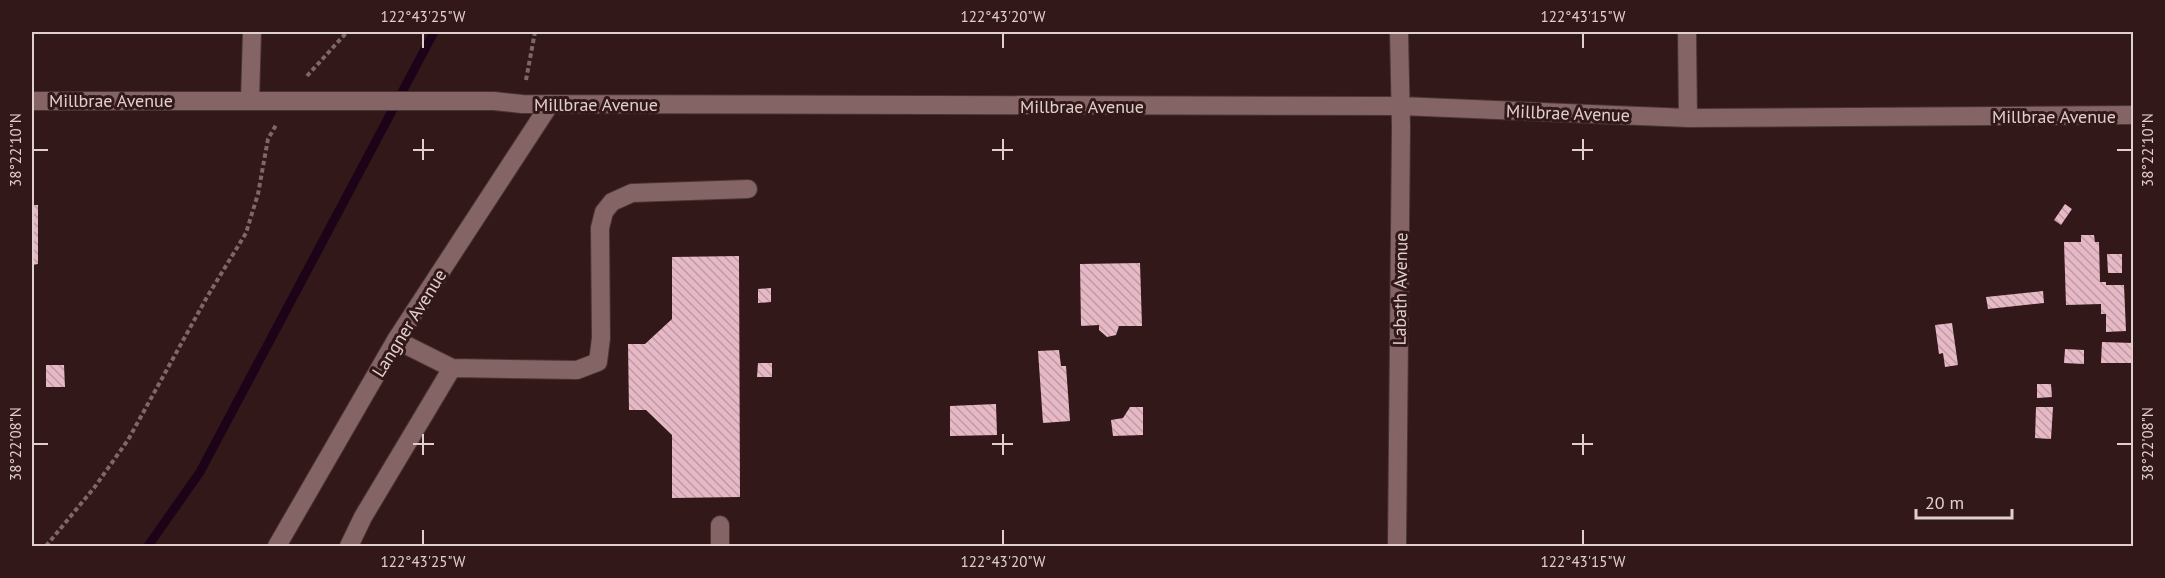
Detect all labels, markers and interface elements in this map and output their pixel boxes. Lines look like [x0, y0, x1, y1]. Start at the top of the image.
text: 122°43'25"W [381, 7, 466, 26]
text: 122°43'20"W [961, 7, 1046, 26]
text: 122°43'15"W [1541, 7, 1626, 26]
street label: Millbrae Avenue [49, 89, 173, 112]
street label: Millbrae Avenue [534, 93, 658, 116]
street label: Millbrae Avenue [1020, 95, 1144, 118]
street label: Millbrae Avenue [1506, 99, 1630, 127]
street label: Millbrae Avenue [1992, 105, 2116, 128]
text: 38°22'10"N [6, 113, 25, 187]
text: 38°22'10"N [2138, 113, 2157, 187]
street label: Labath Avenue [1388, 232, 1412, 346]
street label: Langner Avenue [367, 265, 451, 381]
text: 38°22'08"N [6, 407, 25, 481]
text: 38°22'08"N [2138, 407, 2157, 481]
scale bar [1916, 482, 2012, 520]
text: 20 m [1925, 491, 1964, 514]
text: 122°43'25"W [381, 552, 466, 571]
text: 122°43'20"W [961, 552, 1046, 571]
text: 122°43'15"W [1541, 552, 1626, 571]

